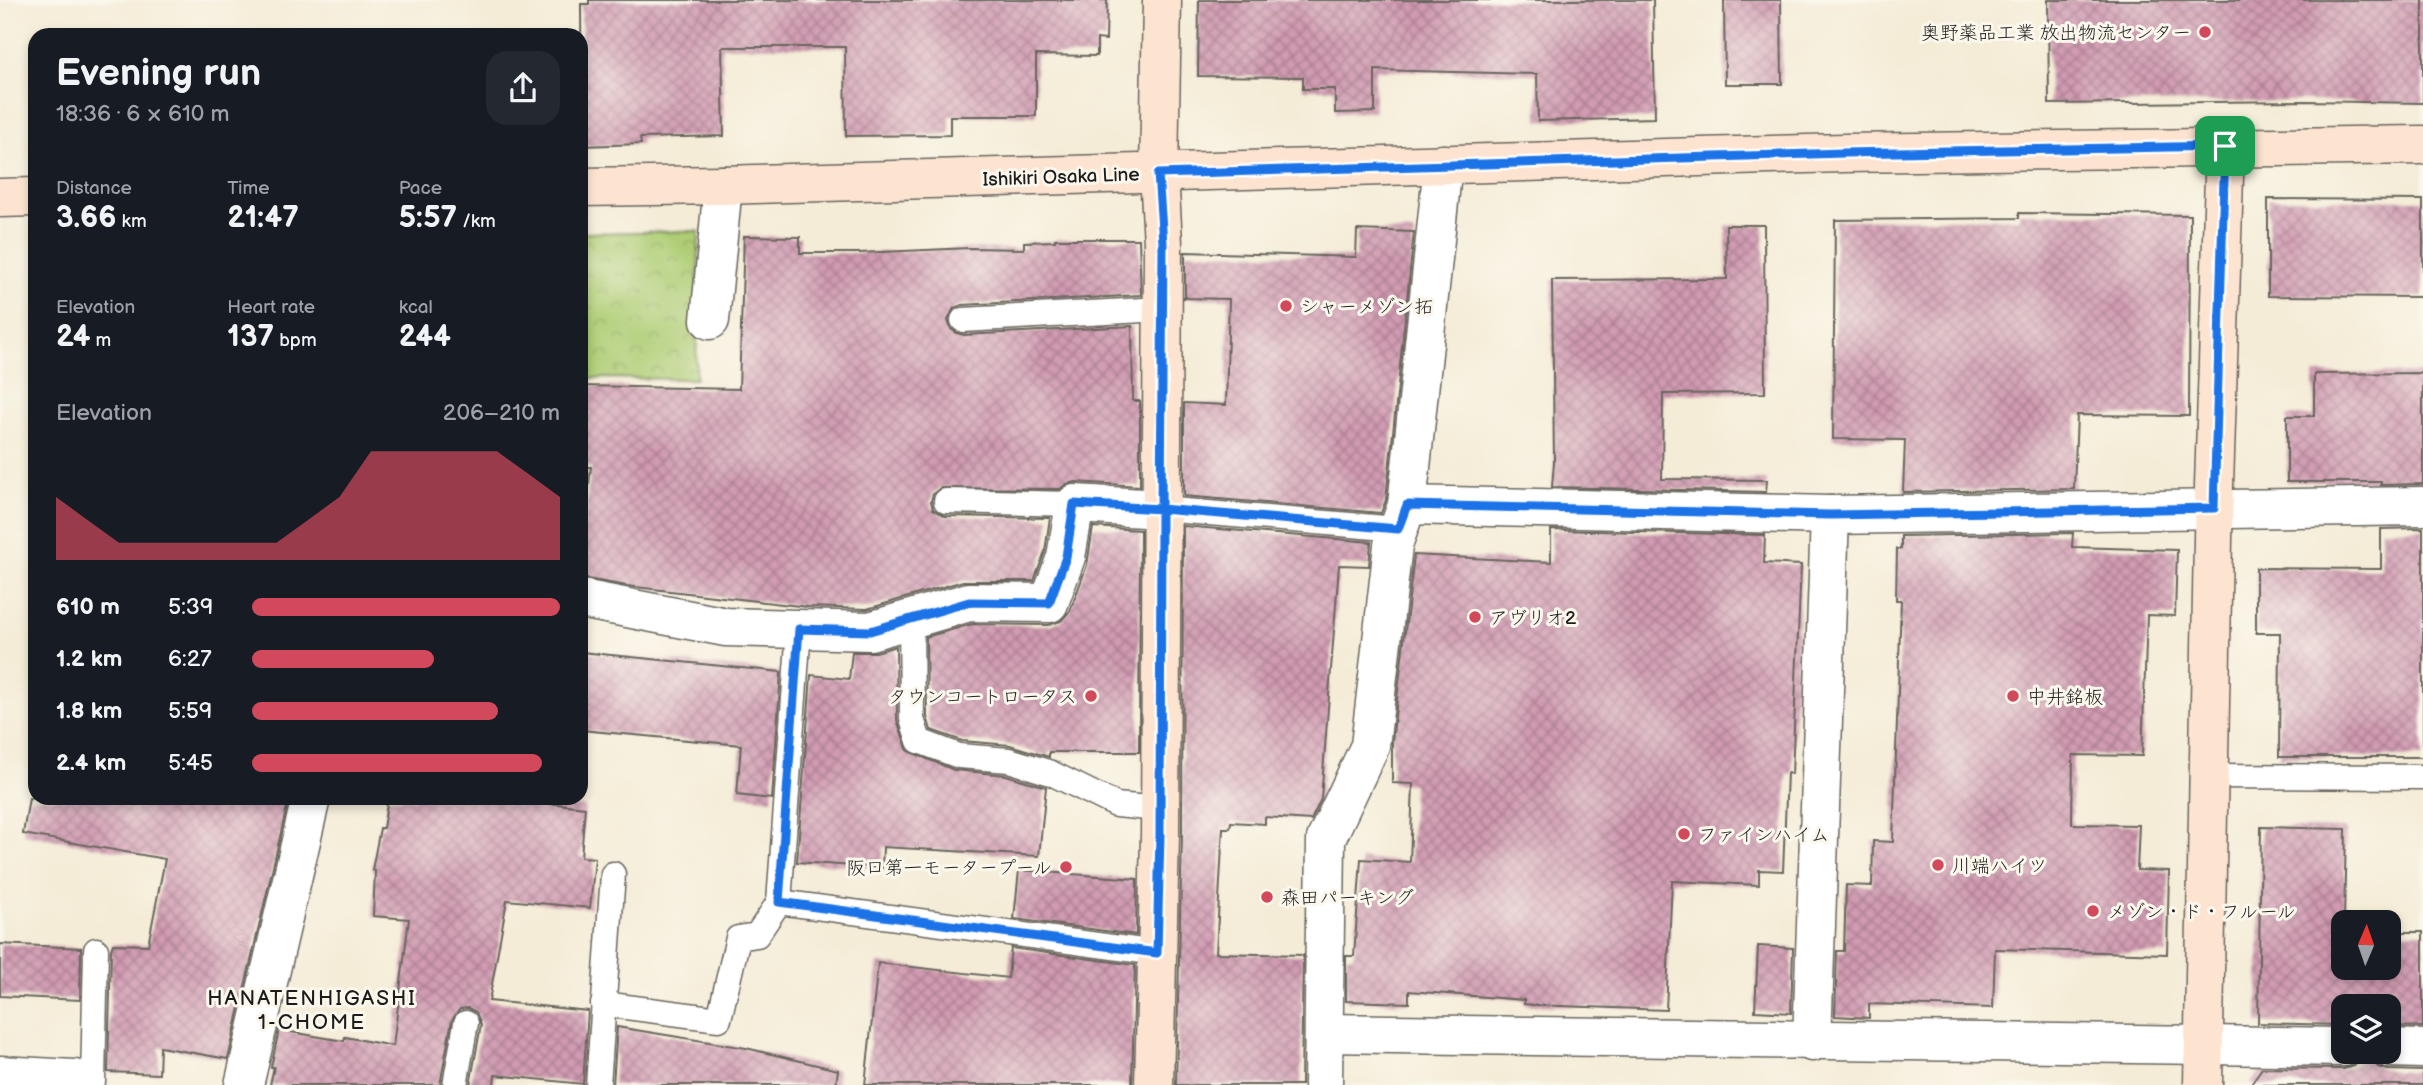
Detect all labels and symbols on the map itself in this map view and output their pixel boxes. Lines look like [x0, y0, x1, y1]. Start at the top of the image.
place label: 奥野薬品工業 放出物流センター [1921, 22, 2191, 45]
marker: 奥野薬品工業 放出物流センター [2197, 24, 2213, 40]
pin [2195, 116, 2255, 176]
street label: Ishikiri Osaka Line [982, 163, 1140, 192]
place label: シャーメゾン拓 [1300, 296, 1433, 319]
marker: シャーメゾン拓 [1278, 298, 1294, 314]
place label: アヴリオ2 [1489, 607, 1577, 630]
marker: アヴリオ2 [1467, 609, 1483, 625]
place label: タウンコートロータス [888, 686, 1077, 709]
place label: 中井銘板 [2027, 686, 2103, 709]
marker: タウンコートロータス [1083, 688, 1099, 704]
marker: 中井銘板 [2005, 688, 2021, 704]
place label: ファインハイム [1698, 824, 1829, 847]
marker: ファインハイム [1676, 826, 1692, 842]
place label: 川端ハイツ [1952, 855, 2047, 878]
place label: 阪口第一モータープール [846, 857, 1052, 880]
marker: 川端ハイツ [1930, 857, 1946, 873]
marker: 阪口第一モータープール [1058, 859, 1074, 875]
place label: 森田パーキング [1281, 887, 1414, 910]
marker: 森田パーキング [1259, 889, 1275, 905]
place label: メゾン・ド・フルール [2107, 901, 2296, 924]
marker: メゾン・ド・フルール [2085, 903, 2101, 919]
north arrow [2331, 910, 2401, 980]
district label: HANATENHIGASHI 1-CHOME [207, 986, 417, 1035]

